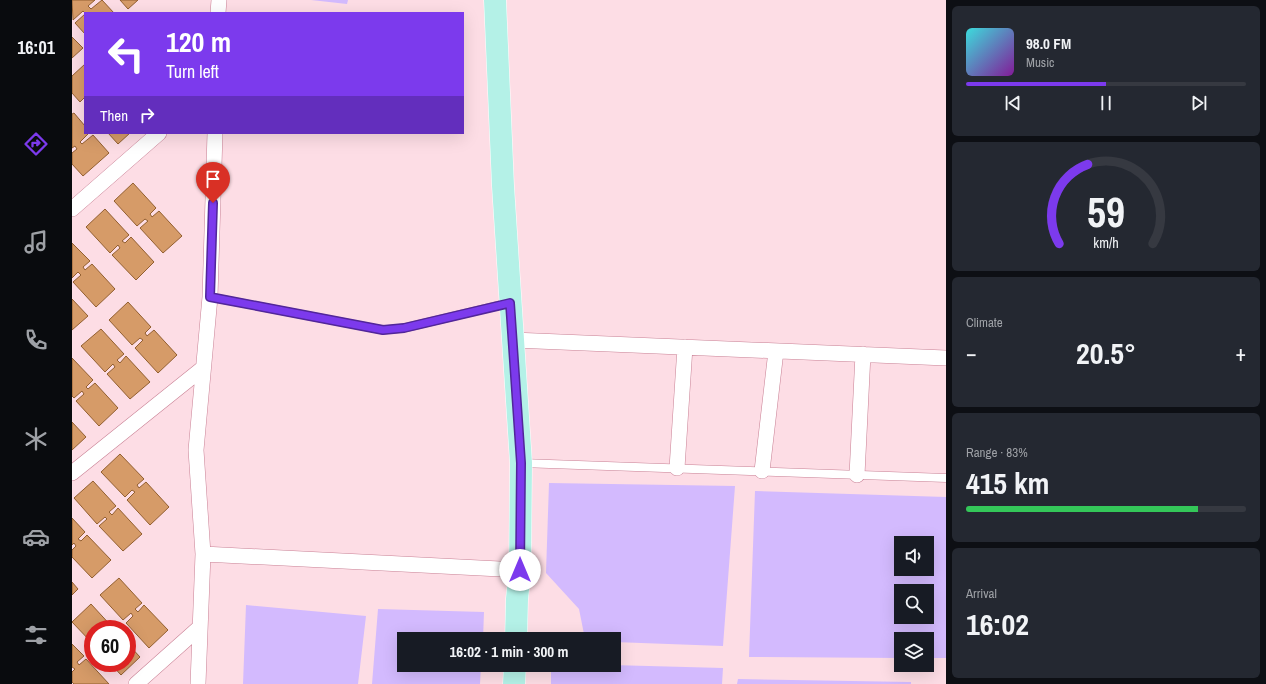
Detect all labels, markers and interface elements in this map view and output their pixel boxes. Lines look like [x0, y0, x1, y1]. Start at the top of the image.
text: 120 m [166, 23, 231, 61]
icon: left [100, 28, 152, 80]
text: 98.0 FM [1026, 33, 1071, 54]
text: 16:01 [17, 35, 55, 60]
text: Music [1026, 54, 1054, 71]
text: Turn left [166, 59, 219, 84]
icon: previous [1002, 92, 1024, 114]
icon: pause [1095, 92, 1117, 114]
icon: next [1188, 92, 1210, 114]
icon: right [136, 104, 158, 126]
text: Then [100, 105, 128, 126]
icon: directions [22, 130, 50, 158]
pin [196, 162, 230, 203]
icon: arrive [202, 168, 224, 190]
text: 59 [1087, 184, 1125, 240]
icon: music [22, 228, 50, 256]
text: km/h [1093, 233, 1119, 252]
text: Climate [966, 314, 1003, 331]
icon: phone [22, 326, 50, 354]
text: 20.5° [1076, 333, 1136, 373]
text: − [966, 338, 977, 368]
text: + [1235, 338, 1246, 368]
icon: climate [22, 425, 50, 453]
text: Range · 83% [966, 444, 1028, 461]
text: 415 km [966, 463, 1049, 503]
icon: car [22, 523, 50, 551]
map controls [894, 536, 934, 672]
button: sound [894, 536, 934, 576]
position arrow [499, 549, 541, 591]
button: search [894, 584, 934, 624]
text: Arrival [966, 585, 997, 602]
text: 16:02 [966, 604, 1029, 644]
speed limit sign: 60 [84, 620, 136, 672]
icon: filters [22, 621, 50, 649]
button: layers [894, 632, 934, 672]
text: 16:02 · 1 min · 300 m [450, 641, 568, 662]

